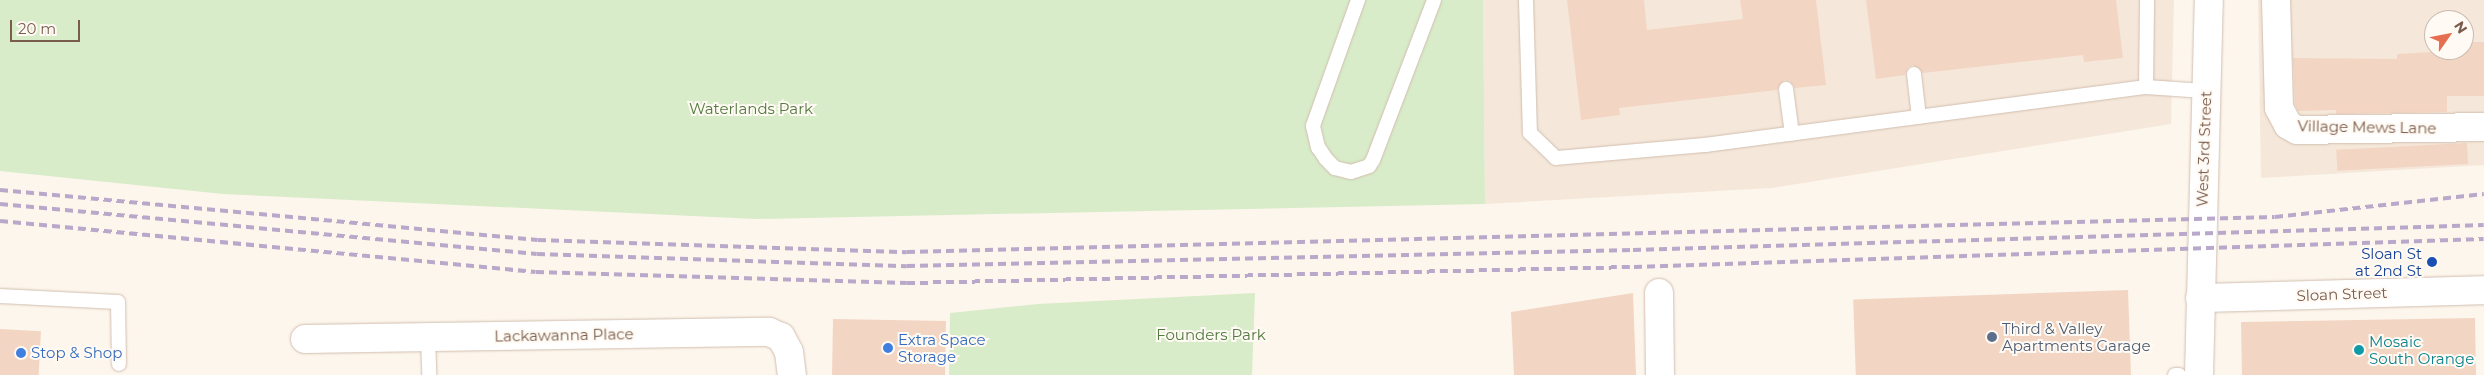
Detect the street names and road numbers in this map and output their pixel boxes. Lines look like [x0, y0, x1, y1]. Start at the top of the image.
street label: West 3rd Street [2193, 91, 2215, 207]
street label: Village Mews Lane [2297, 117, 2437, 137]
street label: Sloan Street [2296, 283, 2388, 305]
street label: Lackawanna Place [494, 325, 634, 345]

